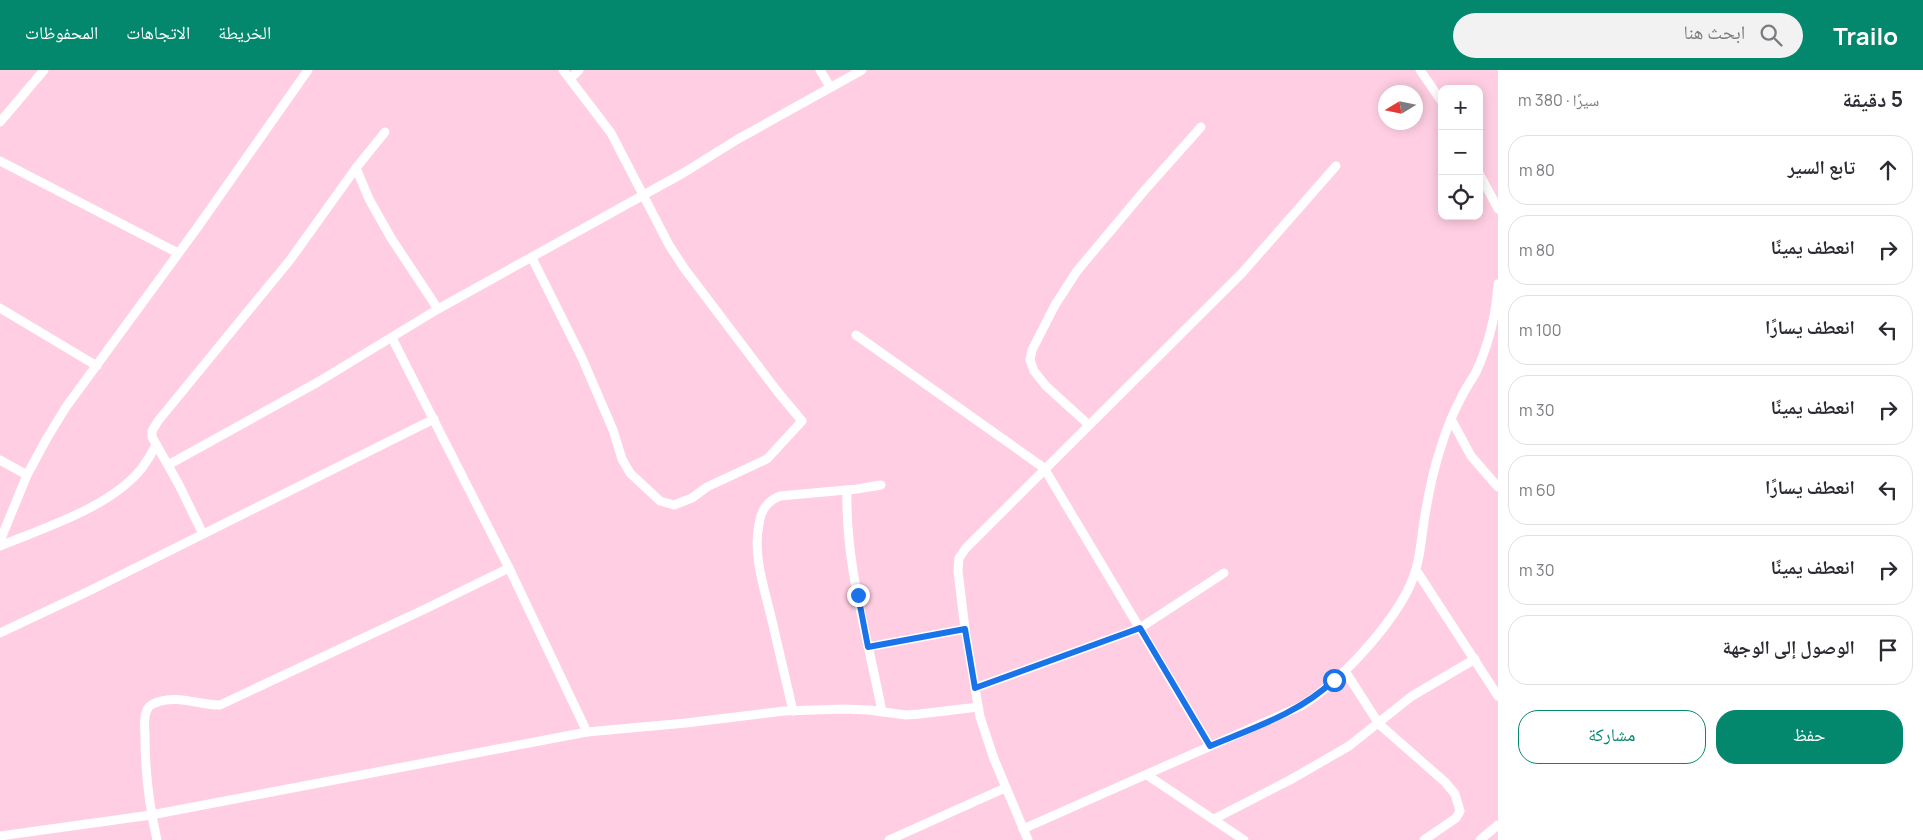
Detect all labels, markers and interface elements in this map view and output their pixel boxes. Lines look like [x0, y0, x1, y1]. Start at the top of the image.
search box [1453, 13, 1803, 58]
text: ابحث هنا [1684, 19, 1745, 45]
text: Trailo [1833, 19, 1898, 52]
text: المحفوظات [25, 20, 98, 44]
text: الاتجاهات [126, 20, 190, 44]
text: الخريطة [218, 20, 271, 44]
icon: search [1757, 21, 1785, 49]
north arrow [1378, 85, 1423, 130]
map controls [1438, 85, 1483, 220]
button: + [1438, 85, 1483, 130]
text: 5 دقيقة [1842, 85, 1903, 113]
text: سيرًا · 380 m [1518, 89, 1599, 111]
button: − [1438, 130, 1483, 175]
text: تابع السير [1788, 154, 1855, 180]
icon: ahead [1874, 156, 1902, 184]
text: 80 m [1519, 159, 1555, 181]
button: locate [1438, 175, 1483, 220]
text: انعطف يمينًا [1771, 234, 1855, 260]
icon: right [1874, 236, 1902, 264]
text: 80 m [1519, 239, 1555, 261]
text: انعطف يسارًا [1765, 314, 1855, 340]
icon: left [1874, 316, 1902, 344]
text: 100 m [1519, 319, 1562, 341]
text: انعطف يمينًا [1771, 394, 1855, 420]
icon: right [1874, 396, 1902, 424]
text: 30 m [1519, 399, 1554, 421]
text: انعطف يسارًا [1765, 474, 1855, 500]
icon: left [1874, 476, 1902, 504]
text: 60 m [1519, 479, 1555, 501]
text: انعطف يمينًا [1771, 554, 1855, 580]
icon: right [1874, 556, 1902, 584]
text: 30 m [1519, 559, 1554, 581]
route end [847, 584, 870, 607]
text: الوصول إلى الوجهة [1722, 634, 1855, 660]
icon: arrive [1874, 636, 1902, 664]
route start [1323, 669, 1346, 692]
button: مشاركة [1518, 710, 1706, 764]
button: حفظ [1716, 710, 1903, 764]

